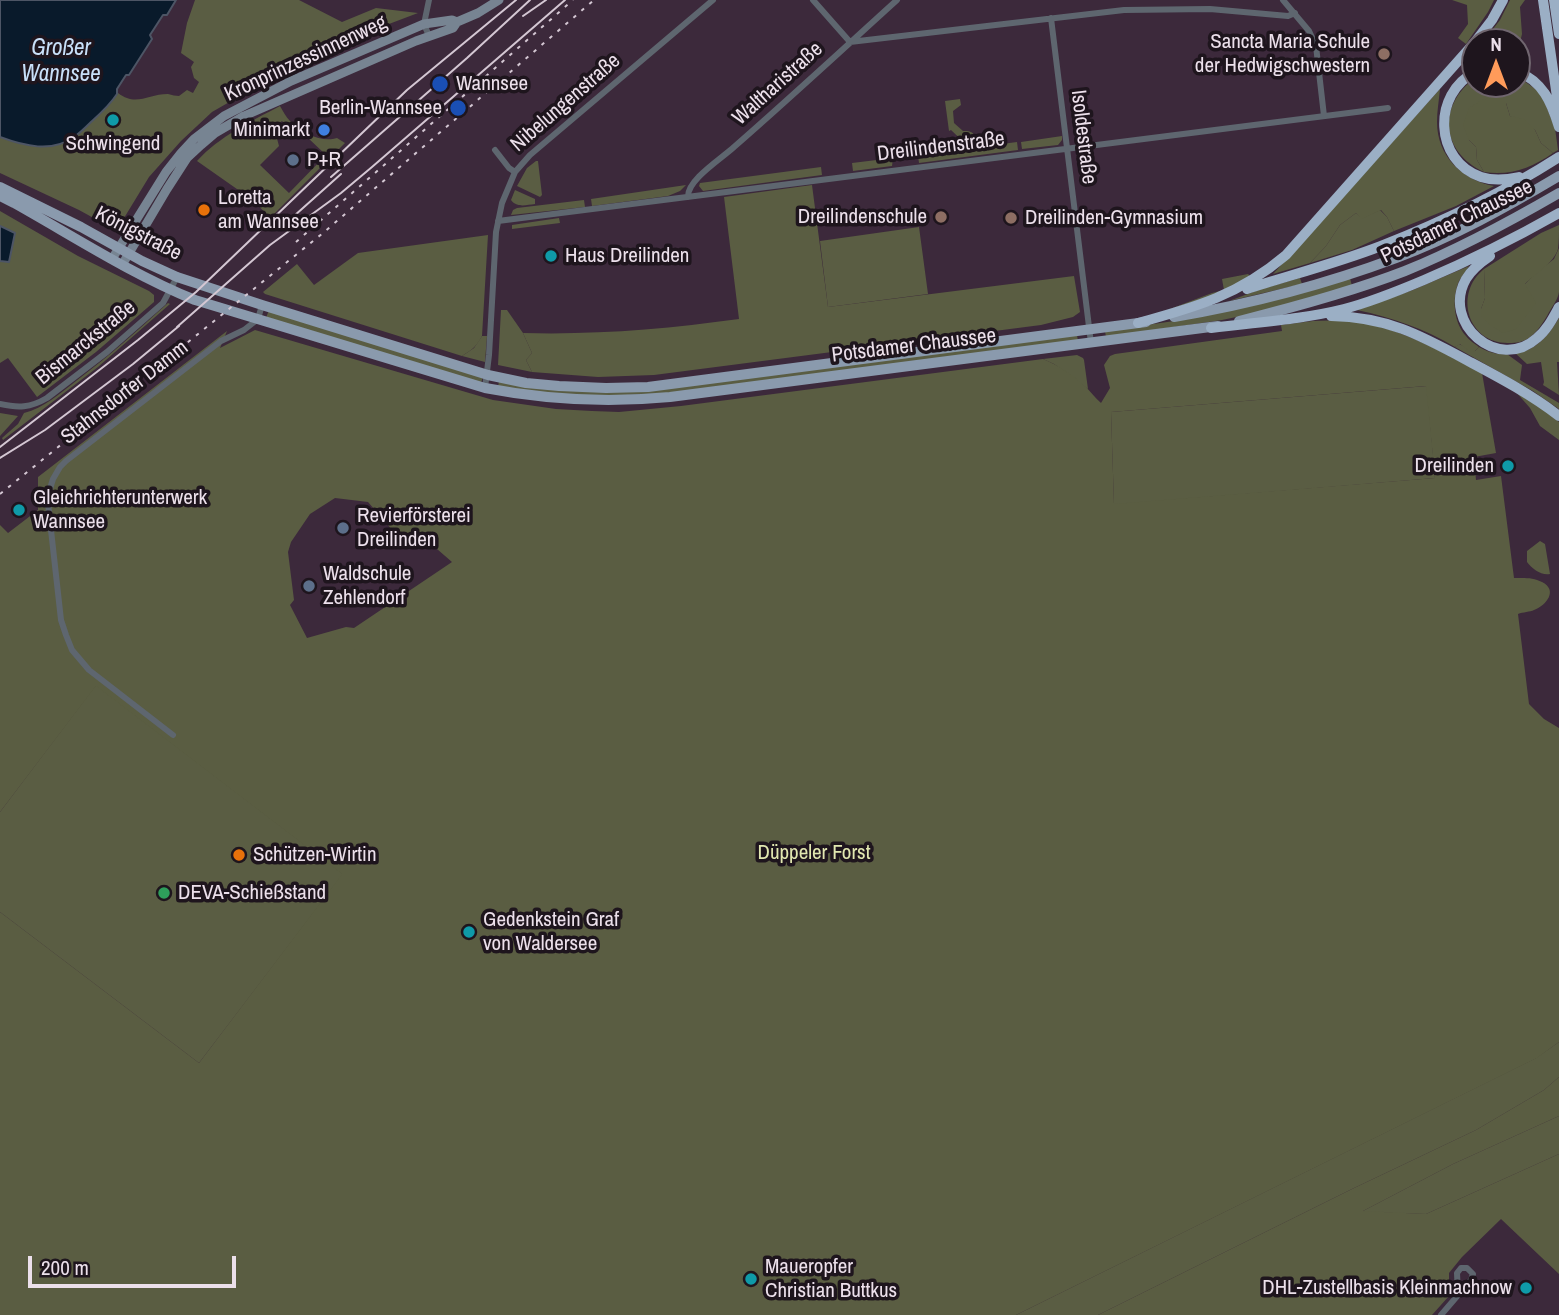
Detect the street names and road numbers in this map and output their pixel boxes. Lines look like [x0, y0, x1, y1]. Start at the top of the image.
street label: Kronprinzessinnenweg [221, 10, 391, 108]
street label: Waltharistraße [728, 37, 828, 131]
street label: Nibelungenstraße [506, 49, 626, 157]
street label: Isoldestraße [1065, 88, 1101, 186]
street label: Dreilindenstraße [876, 127, 1006, 167]
street label: Potsdamer Chaussee [1377, 174, 1537, 270]
street label: Königstraße [90, 201, 186, 267]
street label: Bismarckstraße [31, 295, 141, 391]
street label: Potsdamer Chaussee [830, 323, 998, 369]
street label: Stahnsdorfer Damm [57, 336, 193, 450]

